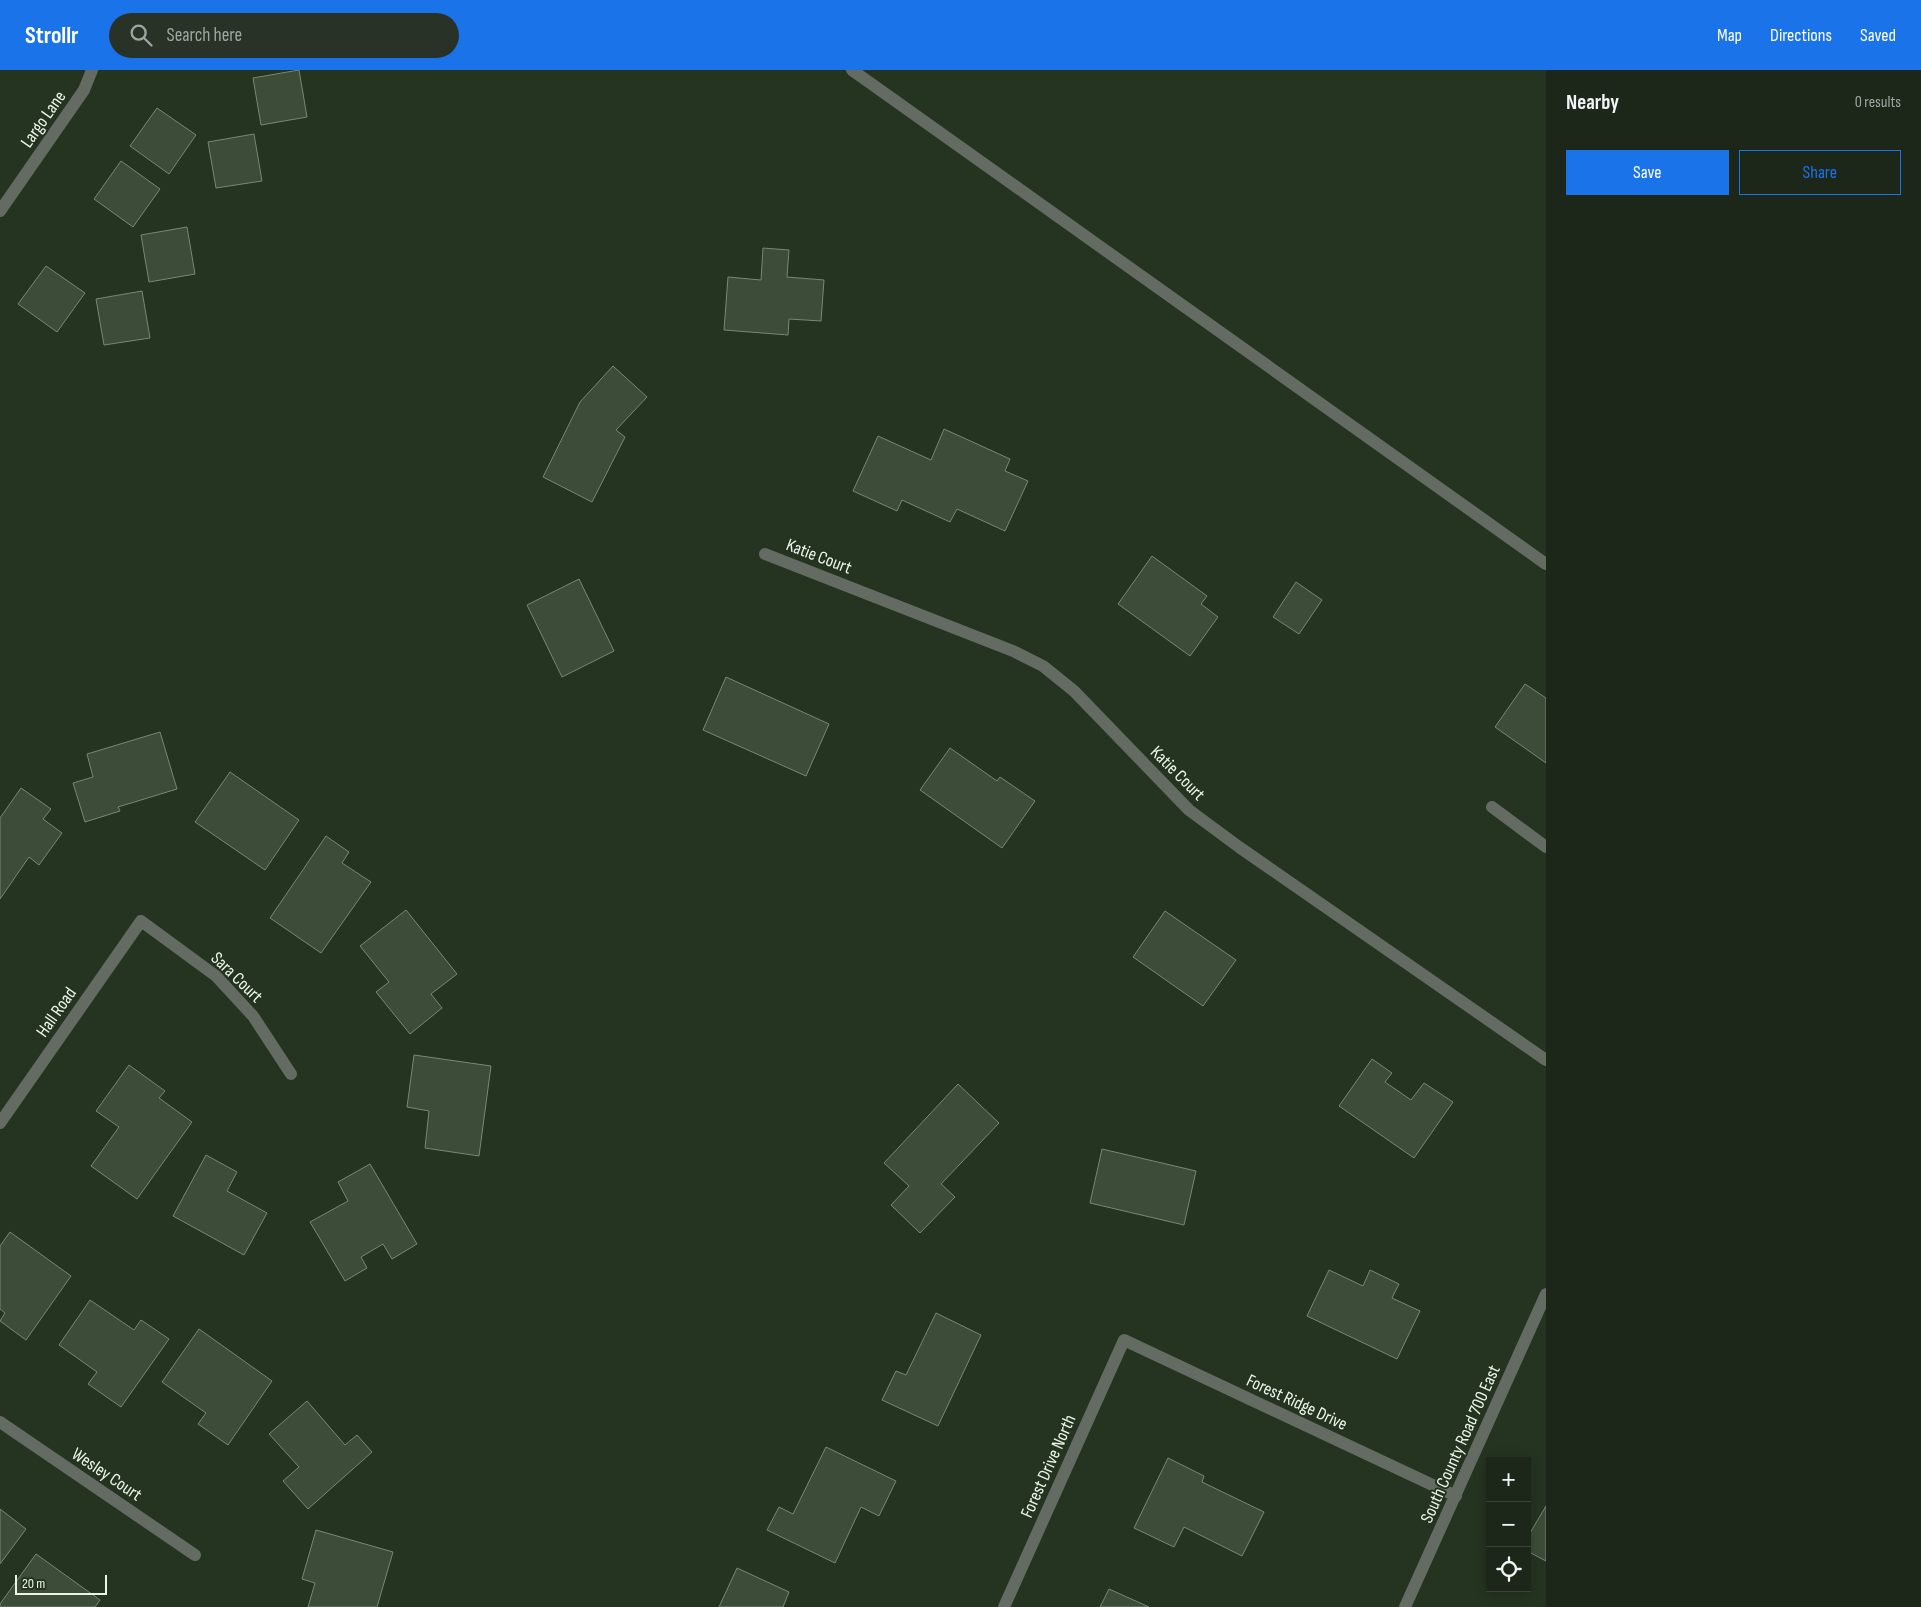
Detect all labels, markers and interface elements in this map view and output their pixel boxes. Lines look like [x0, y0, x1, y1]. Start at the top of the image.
search box [109, 13, 459, 58]
text: Strollr [25, 21, 79, 50]
icon: search [127, 21, 155, 49]
text: Search here [167, 24, 242, 47]
text: Map [1717, 25, 1742, 46]
text: Directions [1770, 25, 1832, 46]
text: Saved [1860, 25, 1896, 46]
street label: Largo Lane [16, 87, 70, 152]
text: Nearby [1566, 90, 1619, 115]
text: 0 results [1855, 93, 1901, 112]
button: Save [1566, 150, 1729, 195]
button: Share [1739, 150, 1901, 195]
street label: Katie Court [783, 534, 855, 579]
street label: Katie Court [1146, 742, 1210, 805]
street label: Sara Court [206, 948, 267, 1007]
street label: Hall Road [32, 983, 81, 1041]
street label: South County Road 700 East [1416, 1362, 1505, 1526]
street label: Forest Ridge Drive [1243, 1370, 1351, 1435]
street label: Forest Drive North [1016, 1411, 1081, 1521]
street label: Wesley Court [68, 1443, 146, 1506]
map controls [1486, 1457, 1531, 1592]
button: + [1486, 1457, 1531, 1502]
button: − [1486, 1502, 1531, 1547]
button: locate [1486, 1547, 1531, 1592]
scale bar [15, 1572, 108, 1595]
text: 20 m [22, 1575, 45, 1592]

